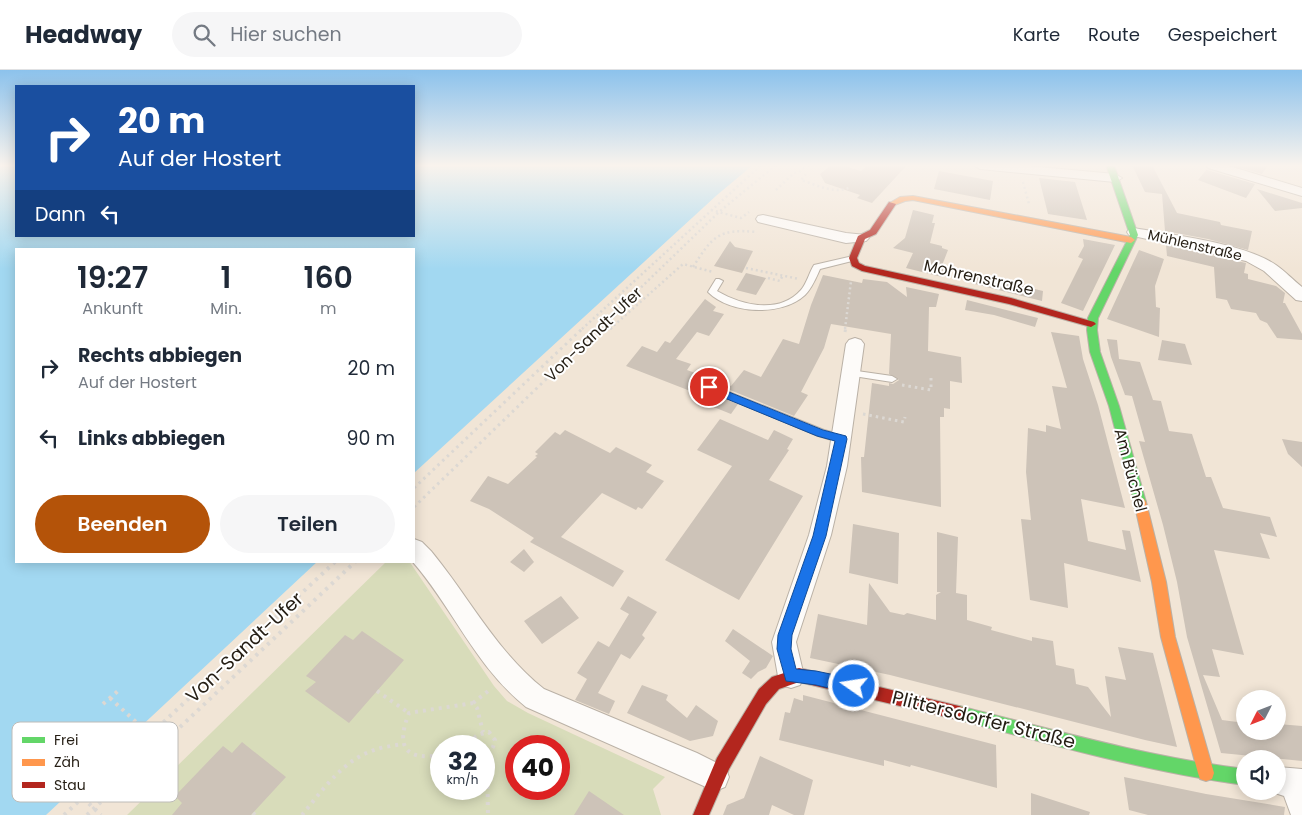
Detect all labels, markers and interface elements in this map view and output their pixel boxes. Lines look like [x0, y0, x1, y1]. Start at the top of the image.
search box [172, 12, 522, 57]
text: Headway [25, 18, 142, 51]
icon: search [190, 21, 218, 49]
text: Hier suchen [230, 21, 342, 48]
text: Karte [1013, 22, 1060, 47]
text: Route [1088, 22, 1140, 47]
text: Gespeichert [1168, 22, 1277, 47]
text: 20 m [118, 96, 205, 145]
icon: right [35, 105, 100, 170]
text: Auf der Hostert [118, 143, 281, 174]
icon: left [96, 200, 124, 228]
text: Dann [35, 201, 86, 228]
street label: Mühlenstraße [1146, 224, 1245, 266]
street label: Mohrenstraße [922, 254, 1036, 301]
text: 19:27 [77, 256, 148, 299]
text: 1 [220, 256, 231, 299]
text: 160 [304, 256, 353, 299]
street label: Von-Sandt-Ufer [539, 282, 647, 387]
text: Ankunft [82, 297, 143, 320]
text: Min. [210, 297, 242, 320]
text: m [320, 297, 336, 320]
text: Rechts abbiegen [78, 342, 242, 369]
icon: right [35, 354, 63, 382]
text: 20 m [347, 355, 395, 382]
pin [688, 366, 730, 408]
text: Auf der Hostert [78, 371, 197, 394]
icon: arrive [695, 373, 723, 401]
icon: left [35, 424, 63, 452]
text: Links abbiegen [78, 425, 225, 452]
text: 90 m [346, 425, 395, 452]
street label: Am Büchel [1108, 426, 1153, 514]
button: Beenden [35, 495, 210, 553]
button: Teilen [220, 495, 395, 553]
street label: Von-Sandt-Ufer [180, 586, 309, 709]
position arrow [827, 659, 879, 711]
street label: Plittersdorfer Straße [889, 684, 1078, 755]
north arrow [1236, 690, 1286, 740]
map controls [1236, 690, 1286, 800]
legend [12, 722, 178, 802]
text: Frei [54, 730, 78, 750]
speed limit sign: 40 [505, 735, 570, 800]
text: 32 [448, 744, 477, 779]
button: sound [1236, 750, 1286, 800]
text: Zäh [54, 752, 80, 772]
text: km/h [447, 771, 478, 788]
text: Stau [54, 775, 86, 795]

